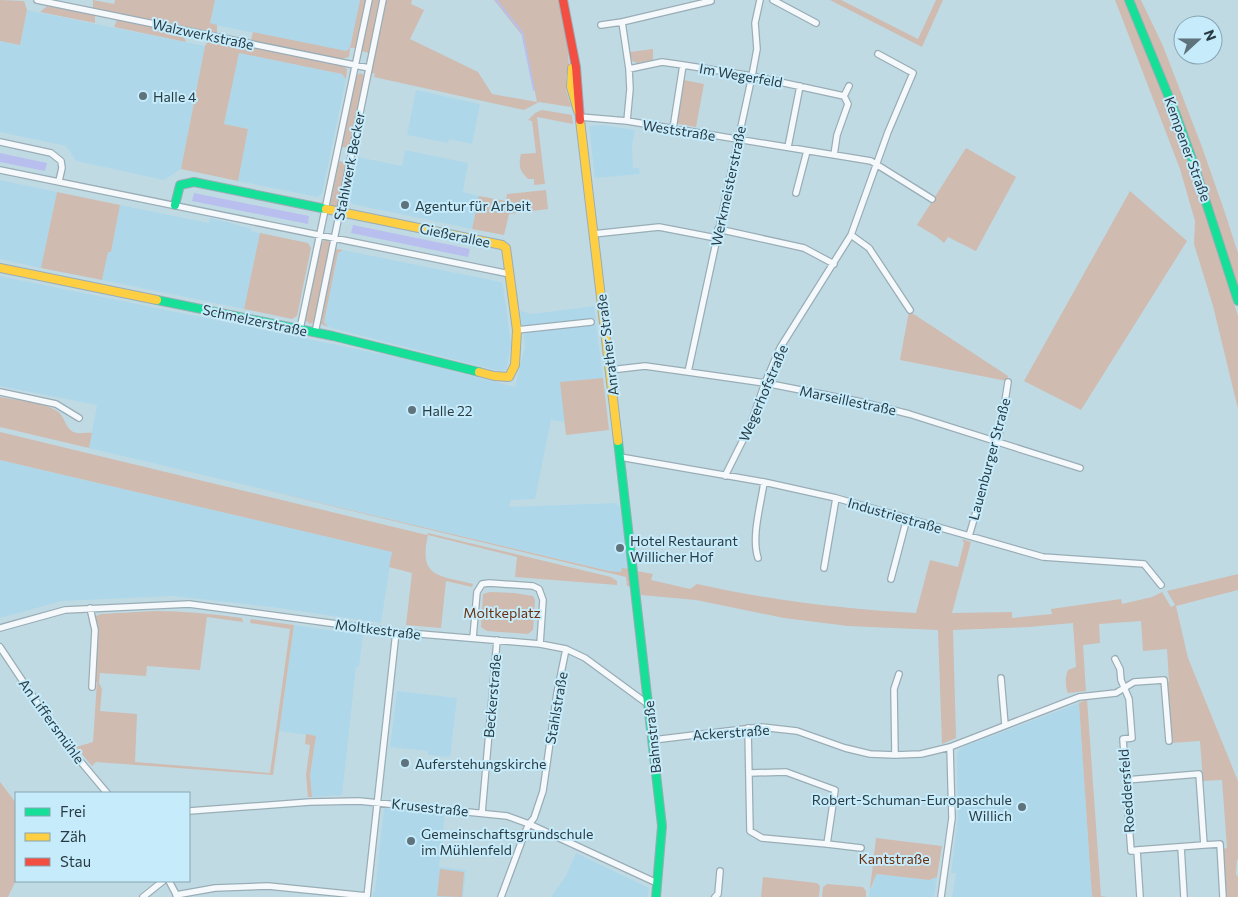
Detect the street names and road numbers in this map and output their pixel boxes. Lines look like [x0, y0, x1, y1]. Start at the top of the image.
street label: Walzwerkstraße [151, 15, 255, 53]
street label: Im Wegerfeld [698, 59, 784, 91]
street label: Kempener Straße [1161, 94, 1215, 204]
street label: Stahlwerk Becker [330, 110, 368, 222]
street label: Weststraße [641, 116, 717, 144]
street label: Werkmeisterstraße [707, 124, 749, 248]
street label: Gießerallee [418, 219, 492, 251]
street label: Anrather Straße [592, 293, 622, 397]
street label: Schmelzerstraße [201, 301, 309, 339]
street label: Wegerhofstraße [735, 342, 791, 444]
street label: Marseillestraße [798, 381, 898, 419]
street label: Lauenburger Straße [965, 396, 1013, 522]
street label: Industriestraße [846, 493, 944, 537]
street label: Moltkestraße [334, 615, 422, 643]
street label: Beckerstraße [480, 653, 504, 739]
street label: Stahlstraße [541, 670, 571, 746]
street label: An Liffersmühle [16, 675, 88, 767]
street label: Bahnstraße [640, 700, 664, 774]
street label: Ackerstraße [692, 721, 770, 743]
street label: Roeddersfeld [1115, 748, 1137, 834]
street label: Krusestraße [391, 795, 469, 819]

